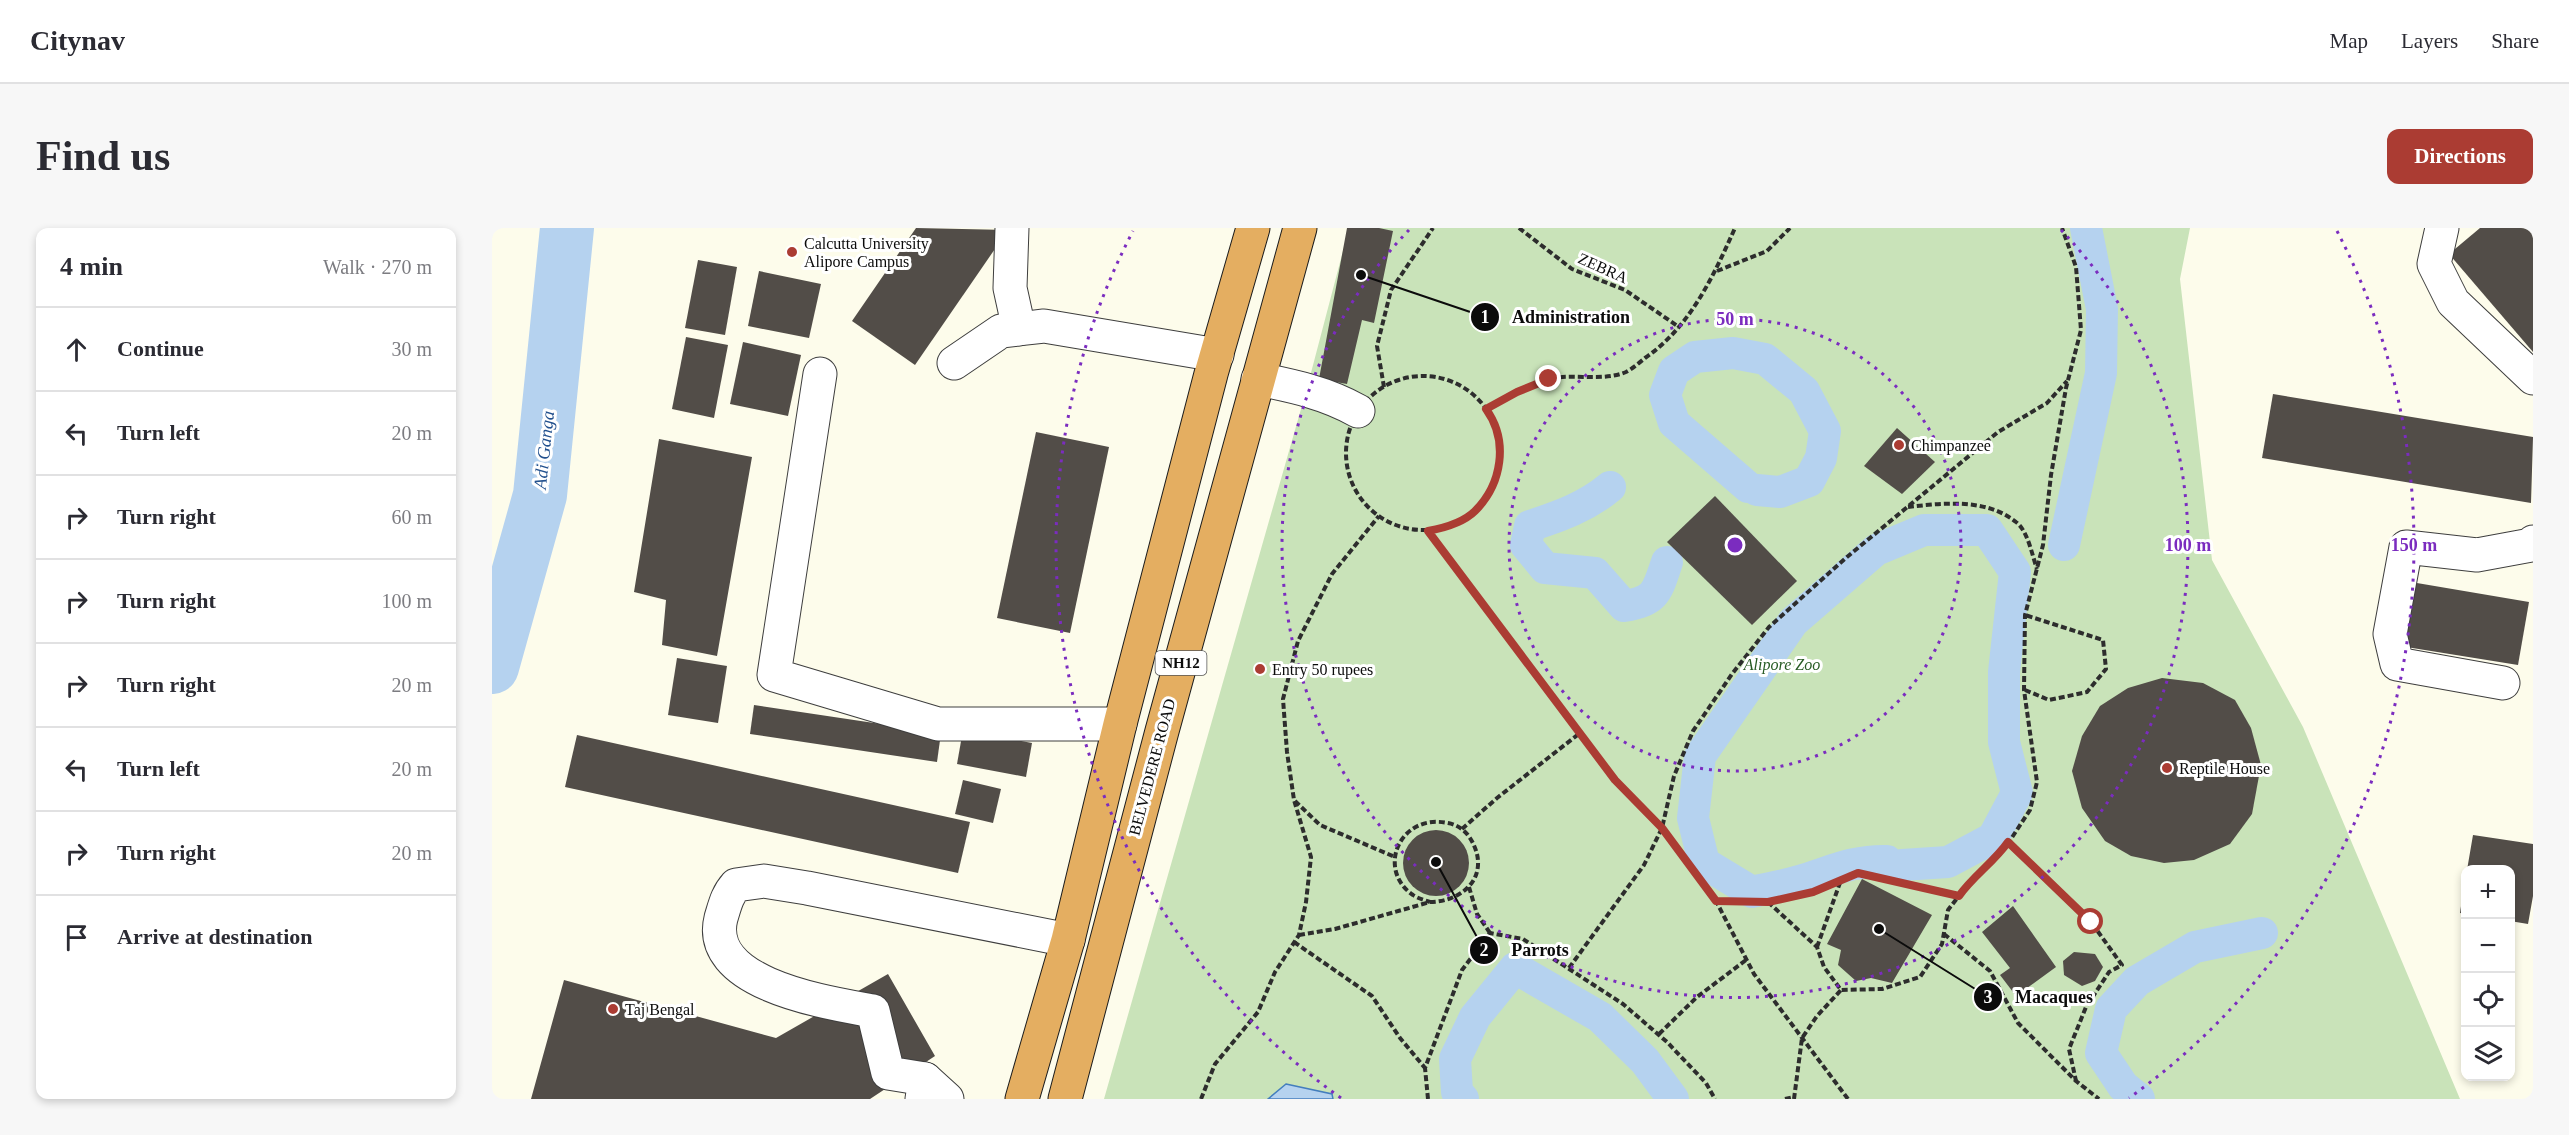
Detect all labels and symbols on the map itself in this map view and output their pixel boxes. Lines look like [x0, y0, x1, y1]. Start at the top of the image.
place label: Calcutta University Alipore Campus [804, 235, 929, 271]
marker: Calcutta University Alipore Campus [785, 245, 799, 259]
street label: ZEBRA [1576, 250, 1631, 287]
callout: Administration [1470, 299, 1642, 335]
text: 1 [1481, 307, 1490, 327]
text: Administration [1512, 307, 1630, 327]
text: 50 m [1716, 309, 1754, 329]
route end [1535, 365, 1561, 391]
water label: Adi Ganga [530, 410, 558, 491]
place label: Chimpanzee [1911, 437, 1991, 455]
marker: Chimpanzee [1892, 438, 1906, 452]
centre of rings [1725, 535, 1745, 555]
text: 100 m [2165, 535, 2211, 555]
text: 150 m [2391, 535, 2437, 555]
road number: NH12 [1156, 651, 1206, 675]
park label: Alipore Zoo [1743, 656, 1820, 674]
place label: Entry 50 rupees [1272, 661, 1373, 679]
marker: Entry 50 rupees [1253, 662, 1267, 676]
street label: BELVEDERE ROAD [1126, 697, 1178, 837]
place label: Reptile House [2179, 760, 2270, 778]
marker: Reptile House [2160, 761, 2174, 775]
route start [2077, 908, 2103, 934]
callout: Parrots [1469, 932, 1580, 968]
text: 2 [1480, 940, 1489, 960]
text: Parrots [1511, 940, 1569, 960]
callout: Macaques [1973, 979, 2105, 1015]
text: 3 [1984, 987, 1993, 1007]
text: Macaques [2015, 987, 2093, 1007]
place label: Taj Bengal [625, 1001, 695, 1019]
marker: Taj Bengal [606, 1002, 620, 1016]

